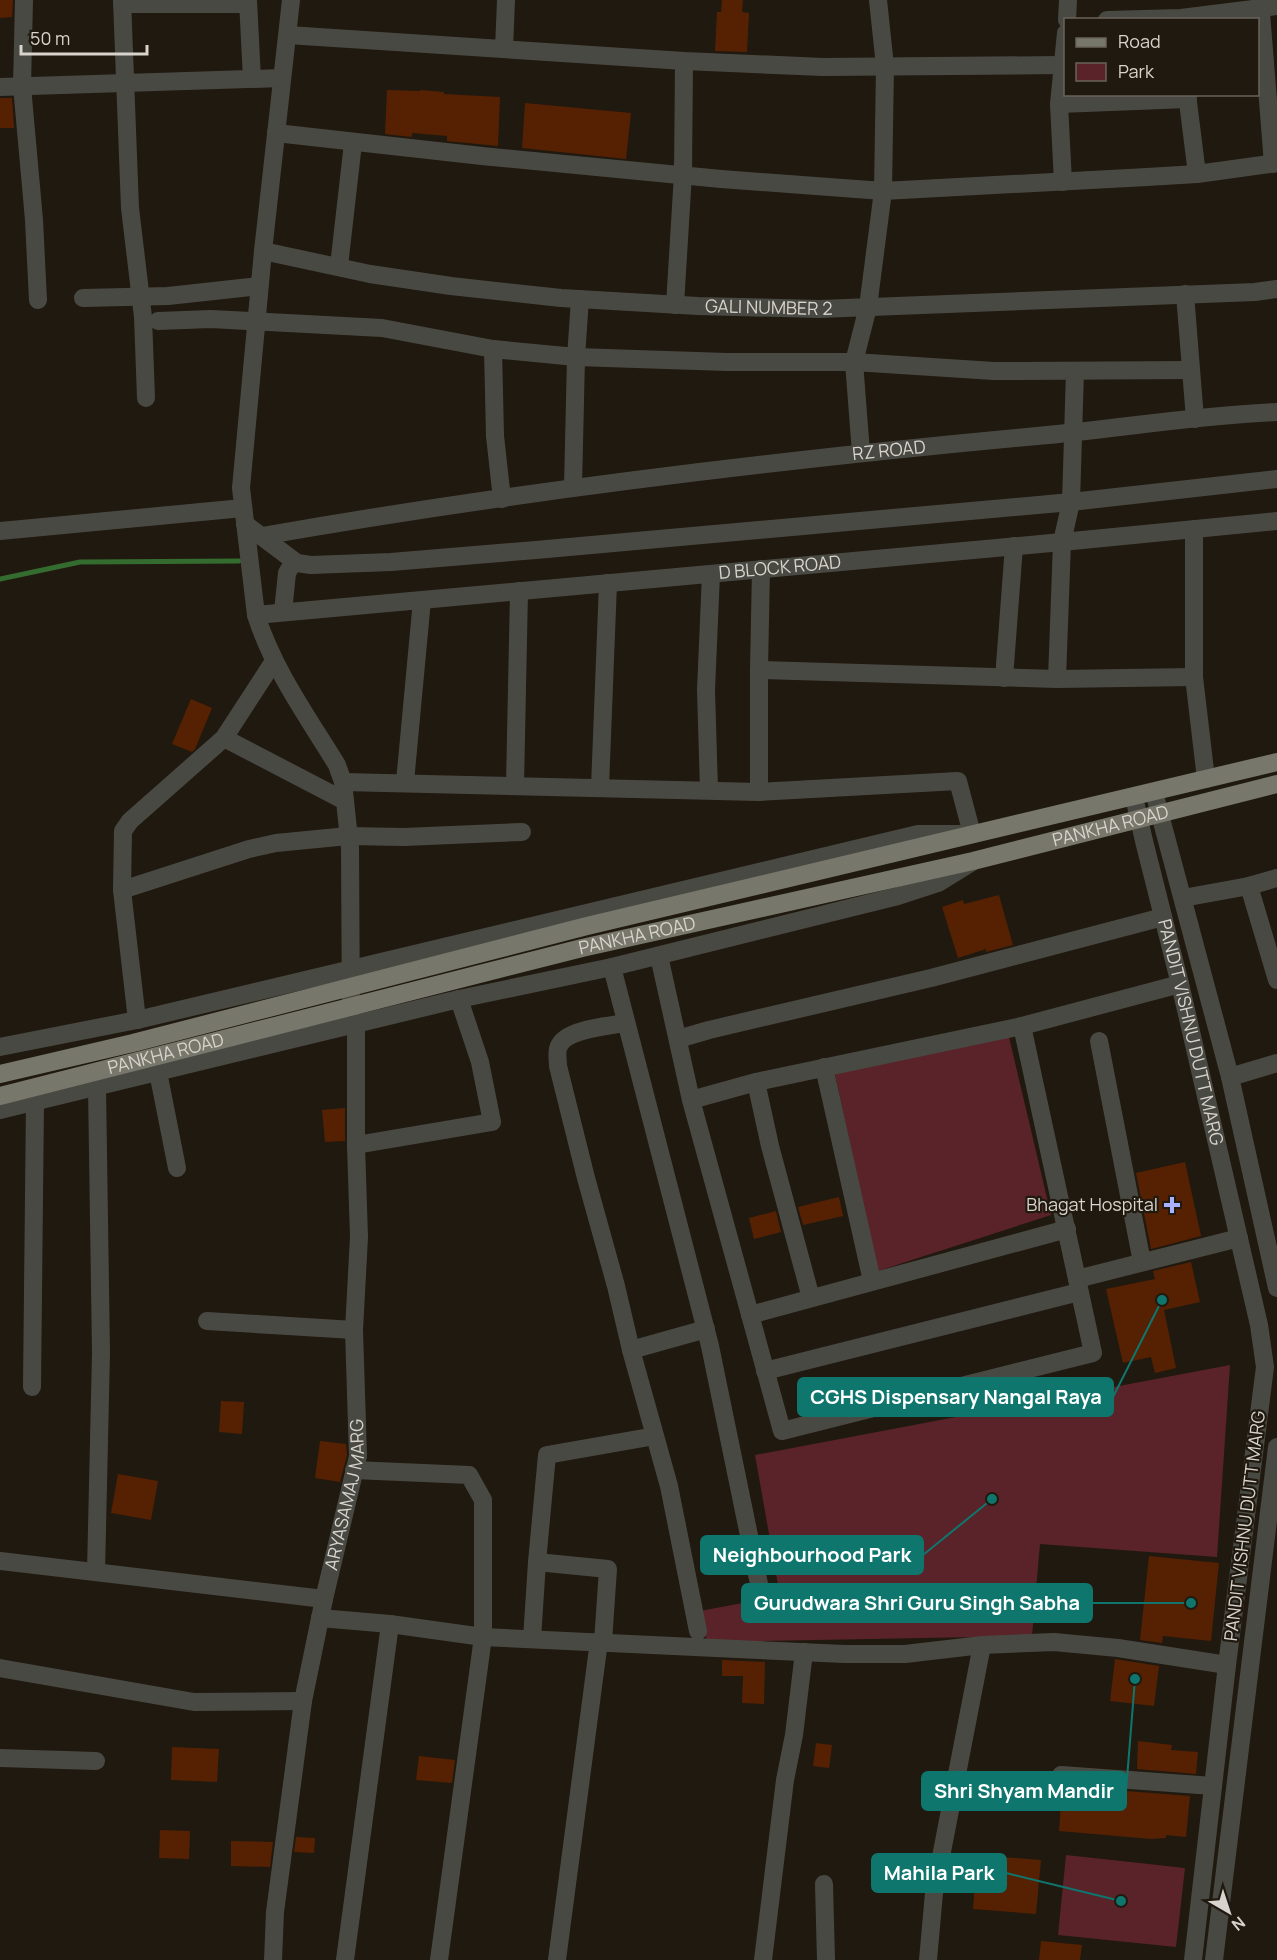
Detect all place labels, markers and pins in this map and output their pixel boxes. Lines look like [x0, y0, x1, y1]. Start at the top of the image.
place label: Bhagat Hospital [1026, 1192, 1158, 1216]
marker: Bhagat Hospital [1163, 1196, 1181, 1214]
callout: CGHS Dispensary Nangal Raya [798, 1378, 1113, 1416]
callout: Neighbourhood Park [701, 1536, 923, 1574]
callout: Gurudwara Shri Guru Singh Sabha [742, 1584, 1092, 1622]
callout: Shri Shyam Mandir [922, 1772, 1126, 1810]
callout: Mahila Park [872, 1854, 1006, 1892]

